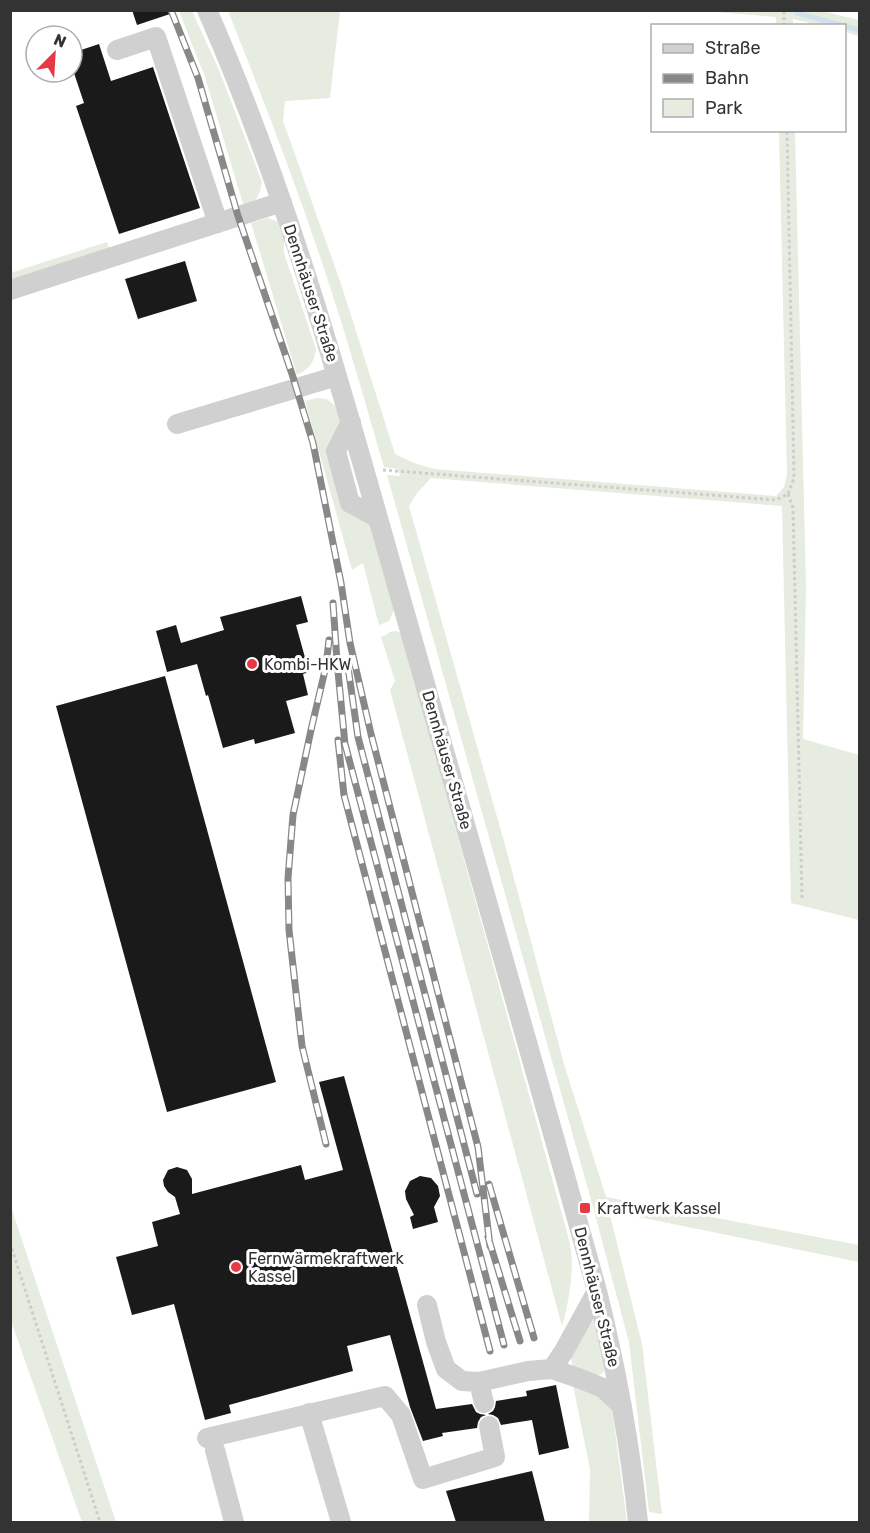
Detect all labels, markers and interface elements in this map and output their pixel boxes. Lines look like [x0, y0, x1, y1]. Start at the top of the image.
north arrow [24, 24, 84, 84]
legend [651, 24, 846, 132]
text: N [51, 30, 69, 52]
text: Straße [705, 37, 761, 59]
text: Bahn [705, 67, 749, 89]
text: Park [705, 97, 743, 119]
street label: Dennhäuser Straße [280, 222, 342, 364]
place label: Kombi-HKW [264, 655, 352, 674]
marker: Kombi-HKW [245, 657, 259, 671]
street label: Dennhäuser Straße [418, 688, 476, 832]
place label: Kraftwerk Kassel [597, 1199, 721, 1218]
marker: Kraftwerk Kassel [578, 1201, 592, 1215]
street label: Dennhäuser Straße [570, 1225, 624, 1369]
place label: Fernwärmekraftwerk Kassel [248, 1249, 405, 1286]
marker: Fernwärmekraftwerk Kassel [229, 1260, 243, 1274]

